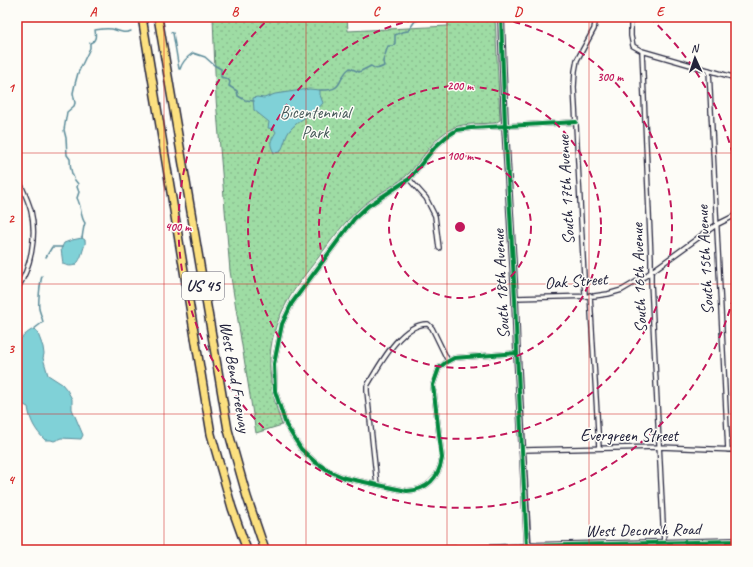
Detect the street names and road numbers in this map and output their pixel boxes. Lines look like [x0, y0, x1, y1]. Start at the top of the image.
street label: South 17th Avenue [553, 133, 579, 245]
street label: South 15th Avenue [692, 203, 718, 315]
street label: South 16th Avenue [627, 221, 651, 333]
street label: South 18th Avenue [488, 227, 514, 339]
street label: Oak Street [544, 268, 610, 294]
road number: US 45 [182, 272, 224, 300]
street label: West Bend Freeway [215, 320, 255, 435]
street label: Evergreen Street [580, 425, 680, 446]
street label: West Decorah Road [585, 518, 703, 542]

